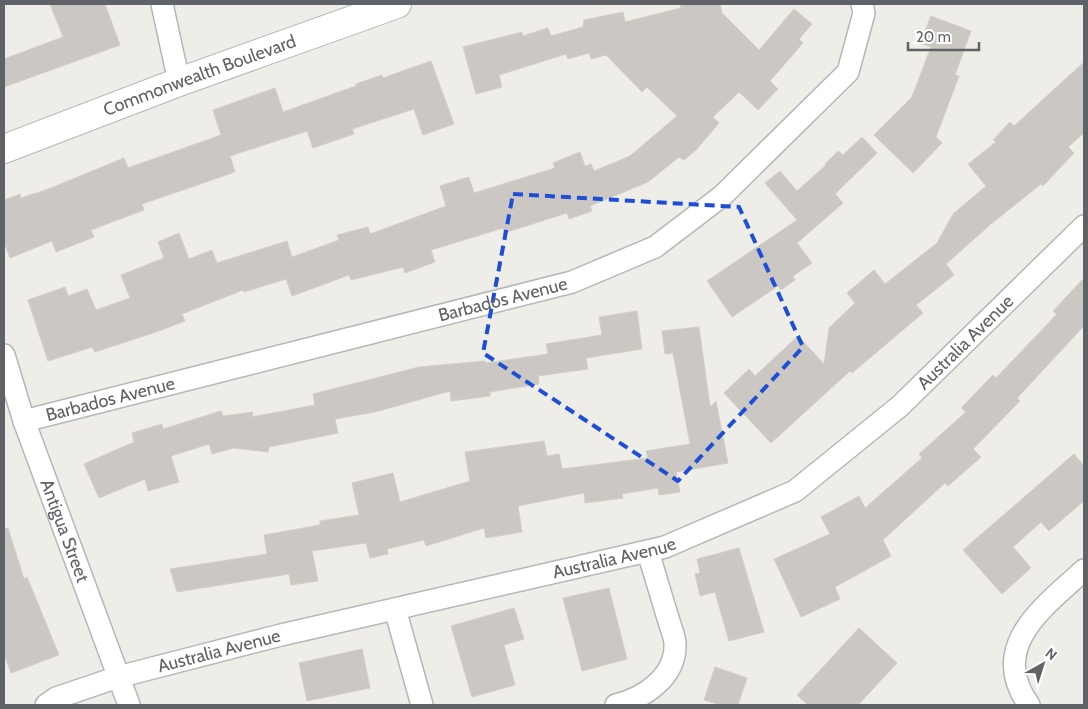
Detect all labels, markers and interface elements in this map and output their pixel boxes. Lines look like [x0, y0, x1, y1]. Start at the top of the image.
scale bar [908, 20, 979, 52]
text: 20 m [916, 28, 951, 46]
street label: Commonwealth Boulevard [100, 30, 299, 121]
street label: Barbados Avenue [436, 273, 570, 326]
street label: Australia Avenue [913, 290, 1018, 394]
street label: Barbados Avenue [43, 372, 177, 426]
street label: Antigua Street [35, 476, 94, 585]
street label: Australia Avenue [551, 533, 679, 583]
street label: Australia Avenue [155, 625, 283, 677]
north arrow [1018, 639, 1068, 689]
text: N [1042, 644, 1061, 664]

